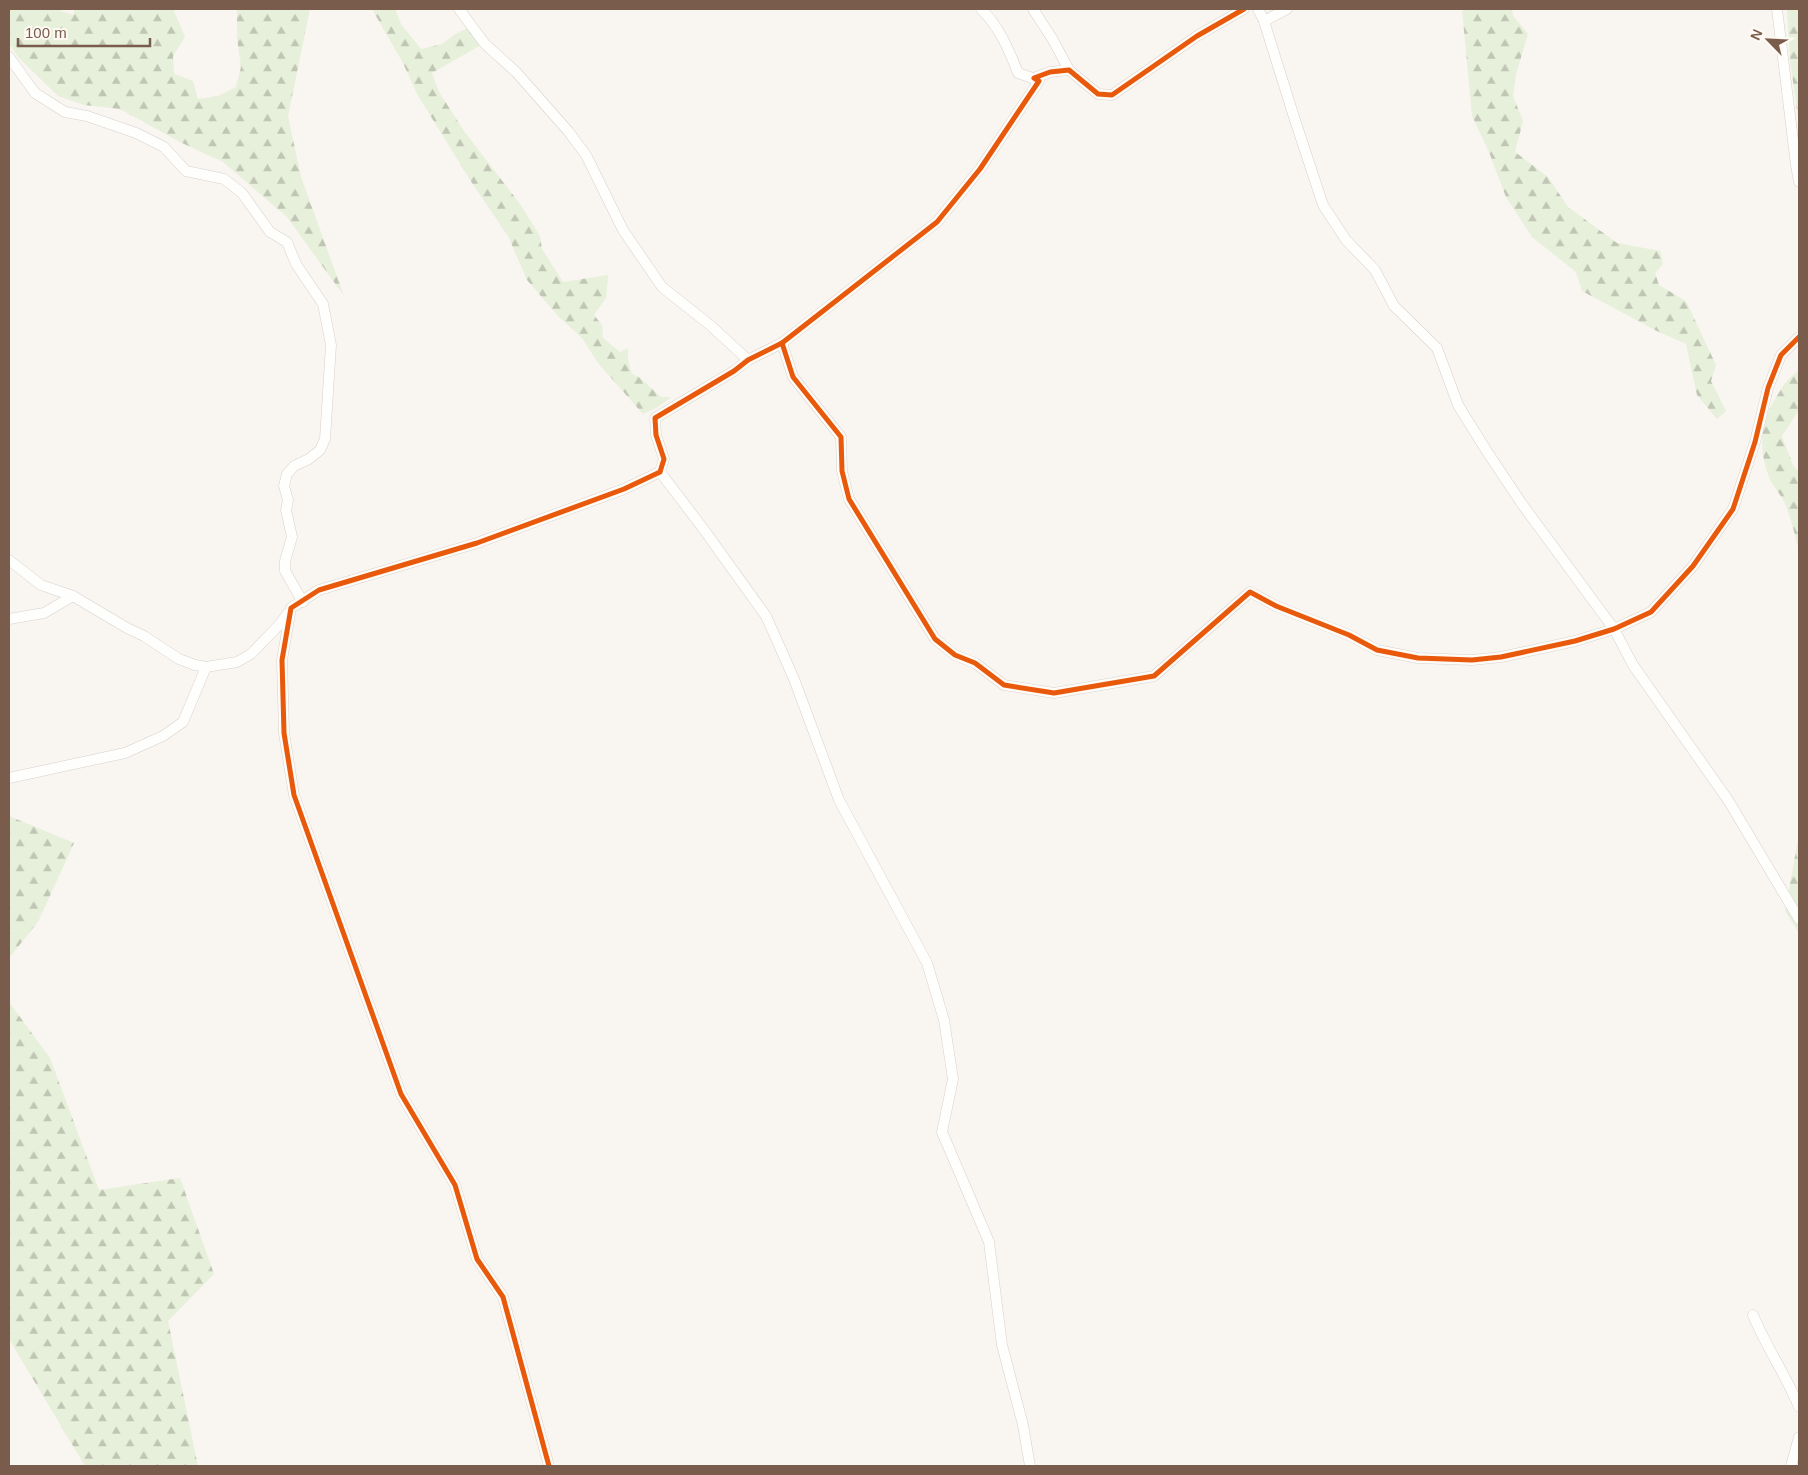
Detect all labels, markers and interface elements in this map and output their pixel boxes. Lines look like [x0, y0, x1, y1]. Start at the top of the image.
scale bar [18, 15, 150, 47]
north arrow [1743, 15, 1793, 65]
text: 100 m [25, 24, 67, 41]
text: N [1747, 27, 1765, 43]

